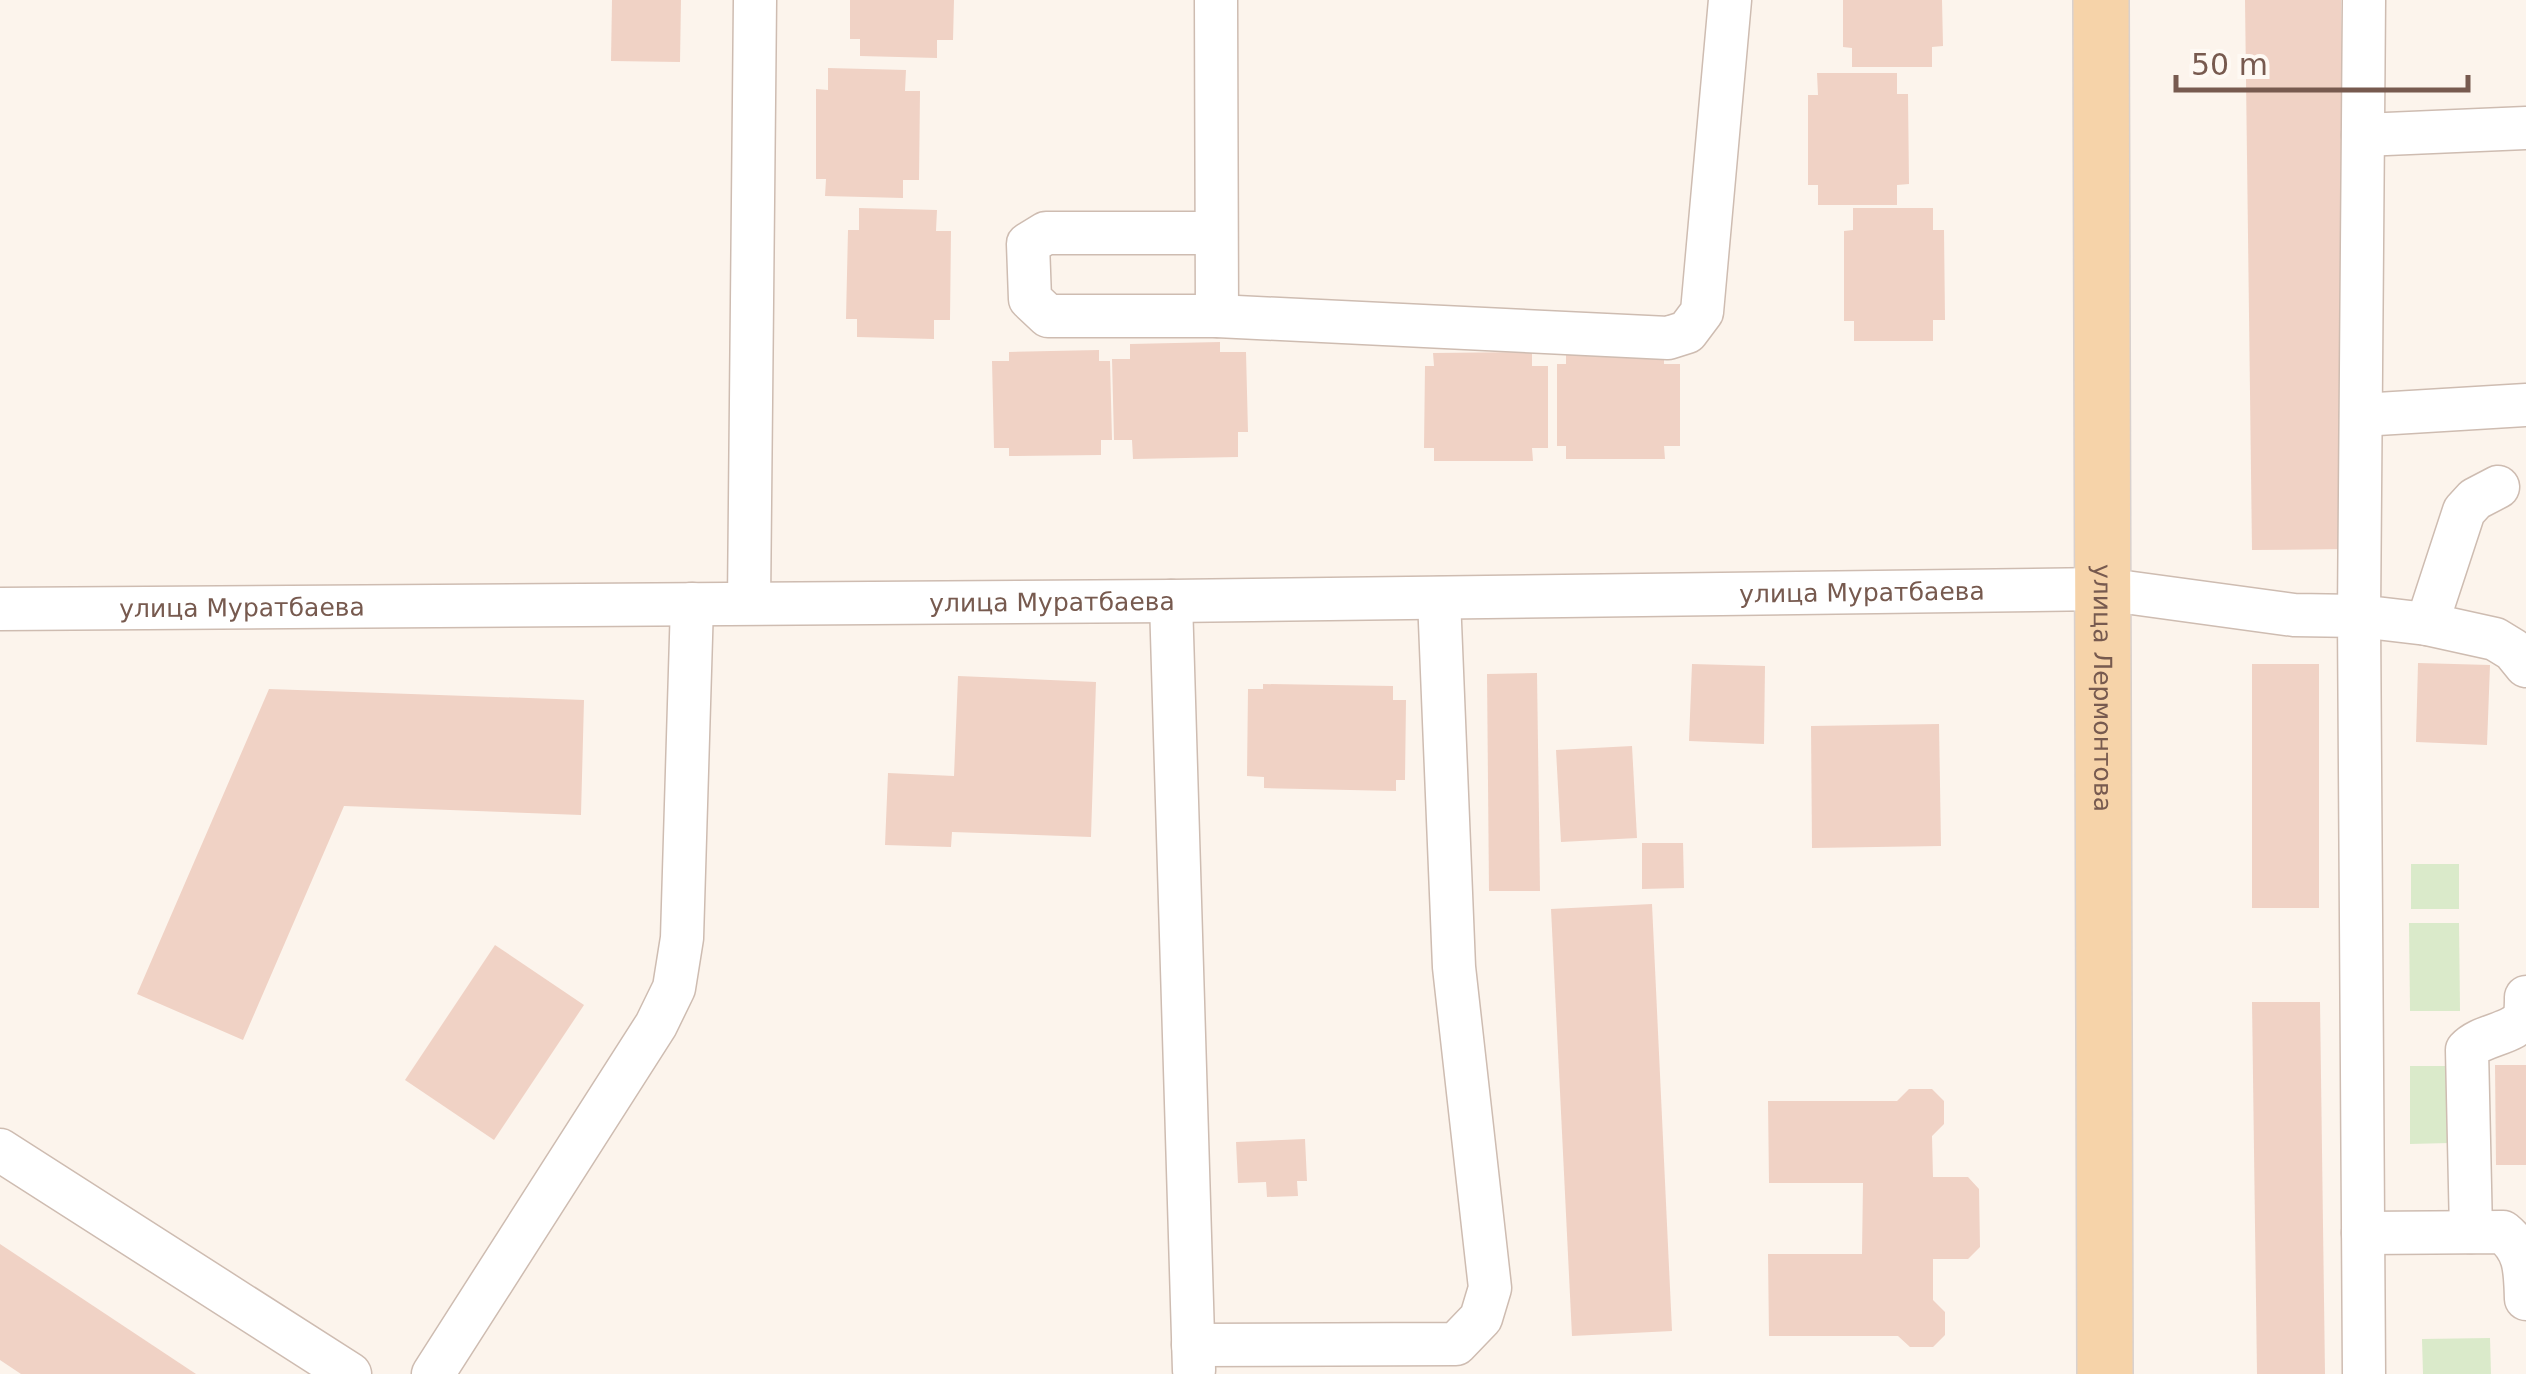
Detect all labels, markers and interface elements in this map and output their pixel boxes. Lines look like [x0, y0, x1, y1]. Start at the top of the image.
scale bar [2176, 30, 2468, 92]
text: 50 m [2191, 47, 2268, 82]
street label: улица Лермонтова [2088, 564, 2117, 812]
street label: улица Муратбаева [1739, 577, 1985, 609]
street label: улица Муратбаева [929, 587, 1175, 618]
street label: улица Муратбаева [119, 593, 365, 623]

